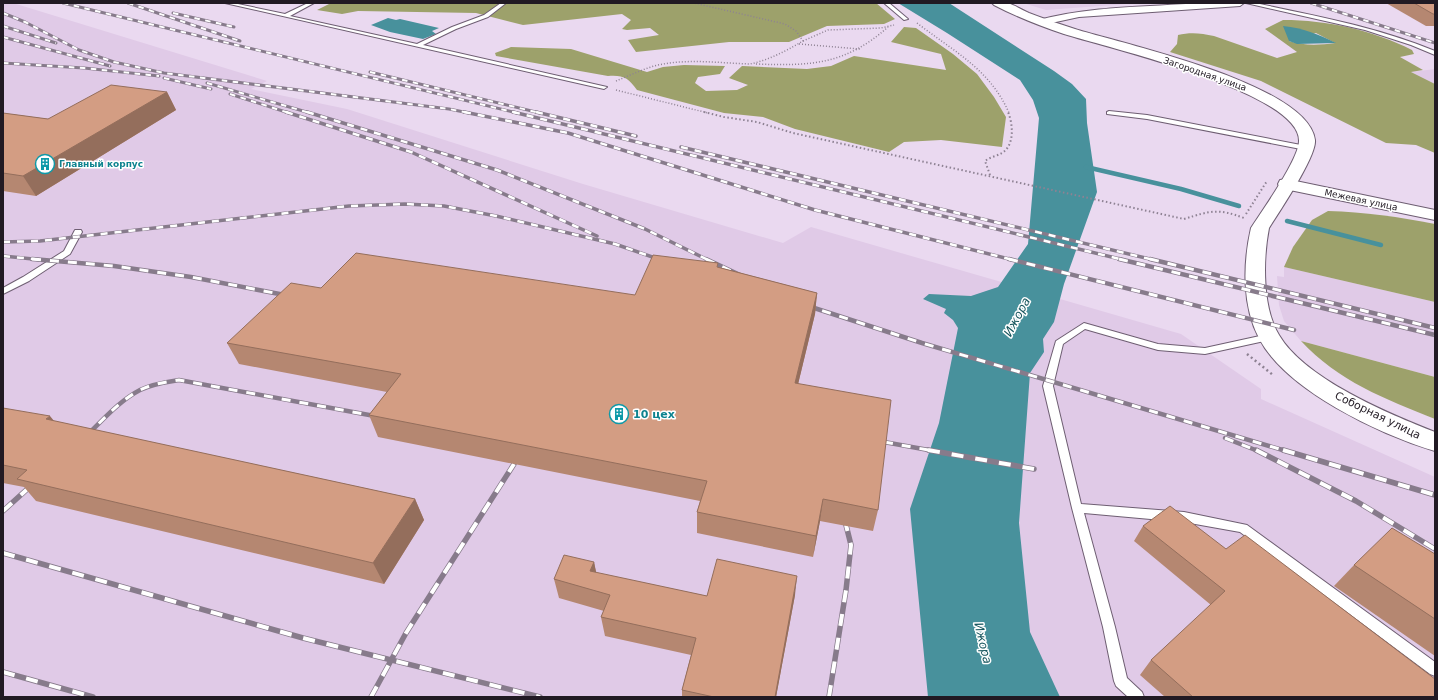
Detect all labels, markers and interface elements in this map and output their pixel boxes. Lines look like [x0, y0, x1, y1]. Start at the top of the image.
street label: Загородная улица [1162, 55, 1248, 93]
building icon: Главный корпус [34, 153, 56, 175]
place label: Главный корпус [59, 159, 143, 169]
street label: Межевая улица [1323, 187, 1399, 213]
water label: Ижора [1001, 295, 1033, 339]
street label: Соборная улица [1333, 389, 1423, 442]
building icon: 10 цех [608, 403, 630, 425]
place label: 10 цех [633, 408, 675, 421]
water label: Ижора [971, 621, 995, 665]

